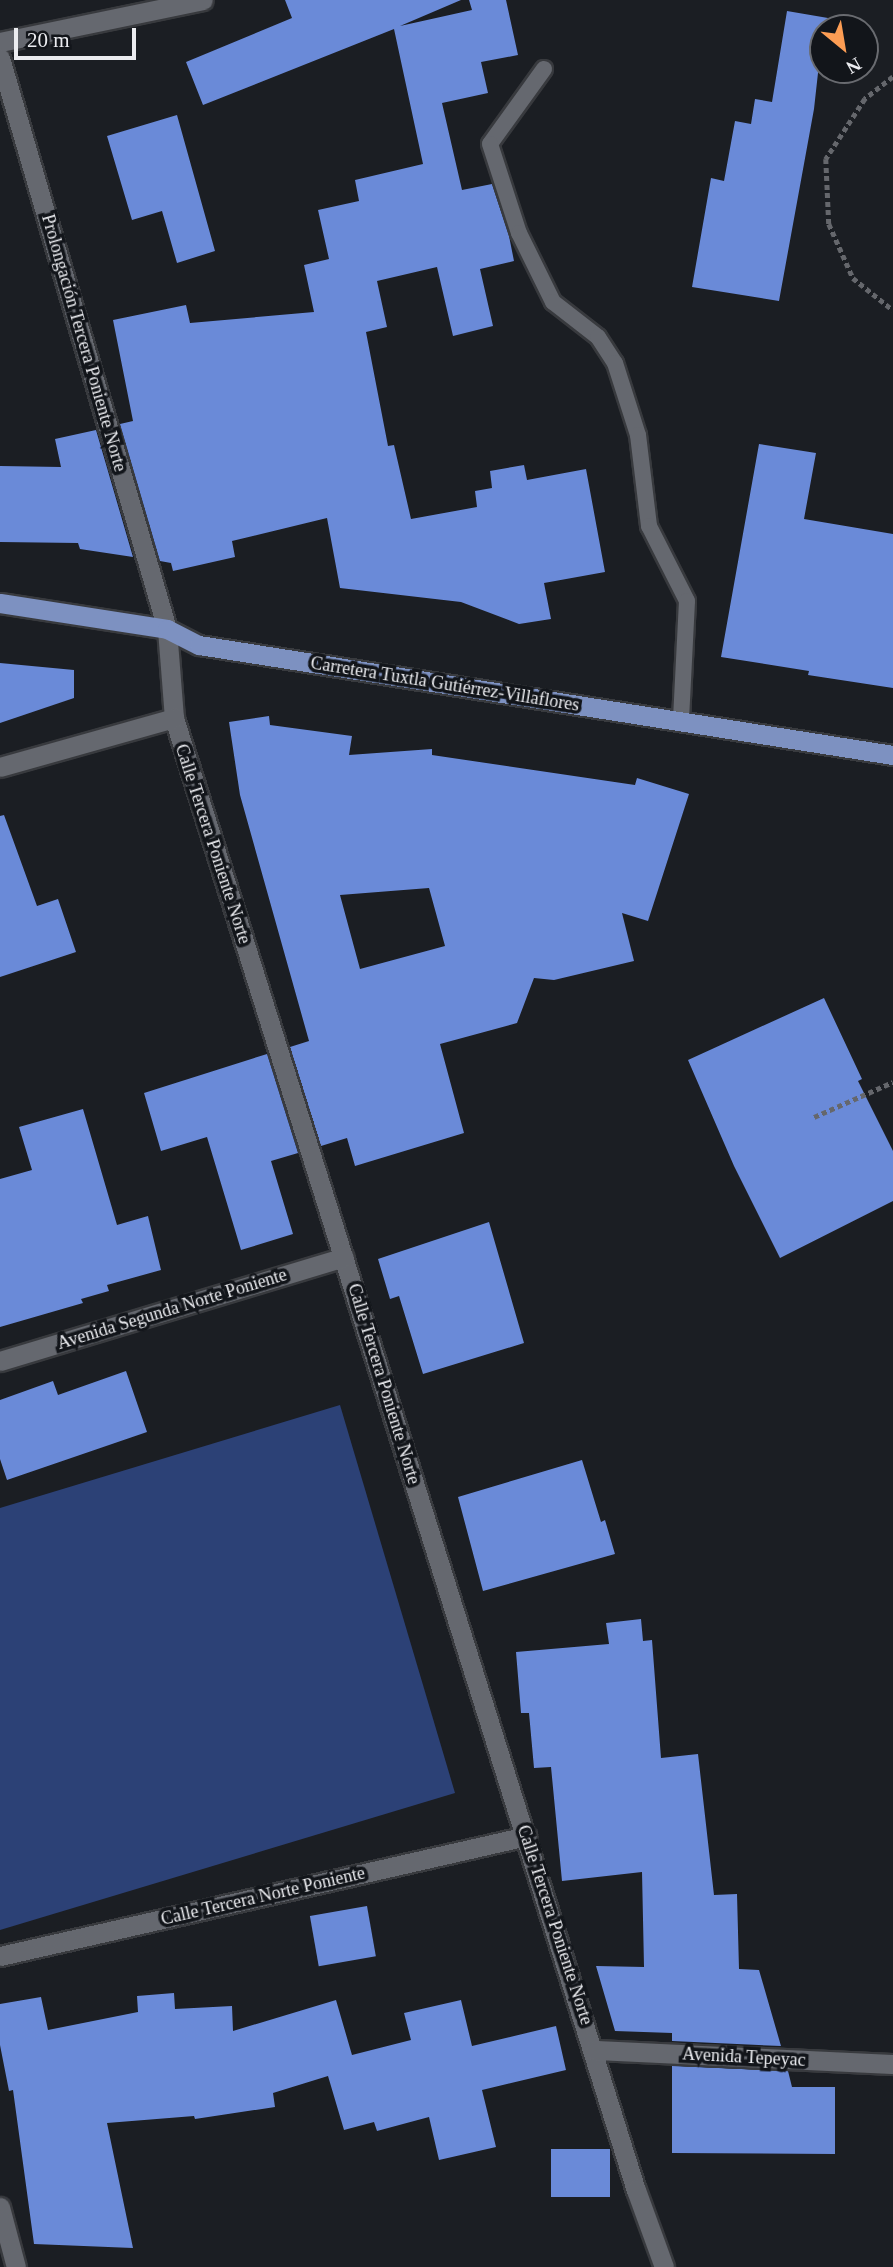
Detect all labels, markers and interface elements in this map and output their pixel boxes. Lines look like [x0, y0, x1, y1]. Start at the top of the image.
scale bar [18, 14, 140, 58]
north arrow [809, 14, 879, 84]
text: 20 m [27, 28, 70, 52]
text: N [843, 53, 865, 78]
street label: Prolongación Tercera Poniente Norte [37, 212, 131, 474]
street label: Carretera Tuxtla Gutiérrez-Villaflores [309, 652, 581, 716]
street label: Calle Tercera Poniente Norte [170, 741, 256, 947]
street label: Avenida Segunda Norte Poniente [55, 1264, 289, 1354]
street label: Calle Tercera Poniente Norte [343, 1281, 425, 1487]
street label: Calle Tercera Poniente Norte [512, 1822, 598, 2028]
street label: Calle Tercera Norte Poniente [159, 1862, 367, 1930]
street label: Avenida Tepeyac [682, 2043, 806, 2071]

